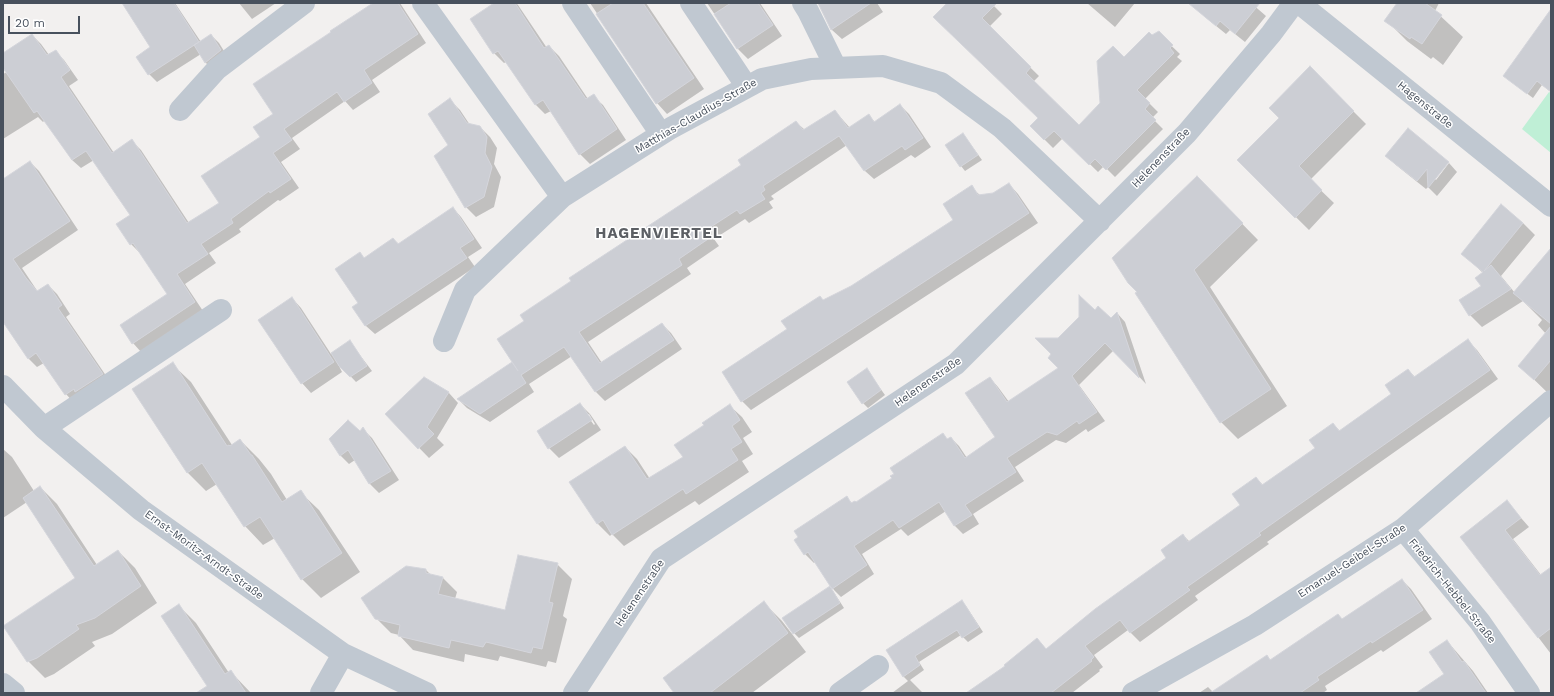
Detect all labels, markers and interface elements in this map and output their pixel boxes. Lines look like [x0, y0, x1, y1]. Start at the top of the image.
scale bar [10, 8, 82, 34]
text: 20 m [15, 16, 45, 30]
street label: Matthias-Claudius-Straße [633, 76, 759, 156]
street label: Hagenstraße [1395, 79, 1455, 131]
street label: Helenenstraße [1129, 125, 1193, 191]
district label: HAGENVIERTEL [595, 225, 723, 243]
street label: Helenenstraße [892, 354, 964, 410]
street label: Ernst-Moritz-Arndt-Straße [142, 507, 266, 603]
street label: Emanuel-Geibel-Straße [1295, 521, 1409, 601]
street label: Friedrich-Hebbel-Straße [1406, 536, 1498, 646]
street label: Helenenstraße [613, 557, 667, 629]

